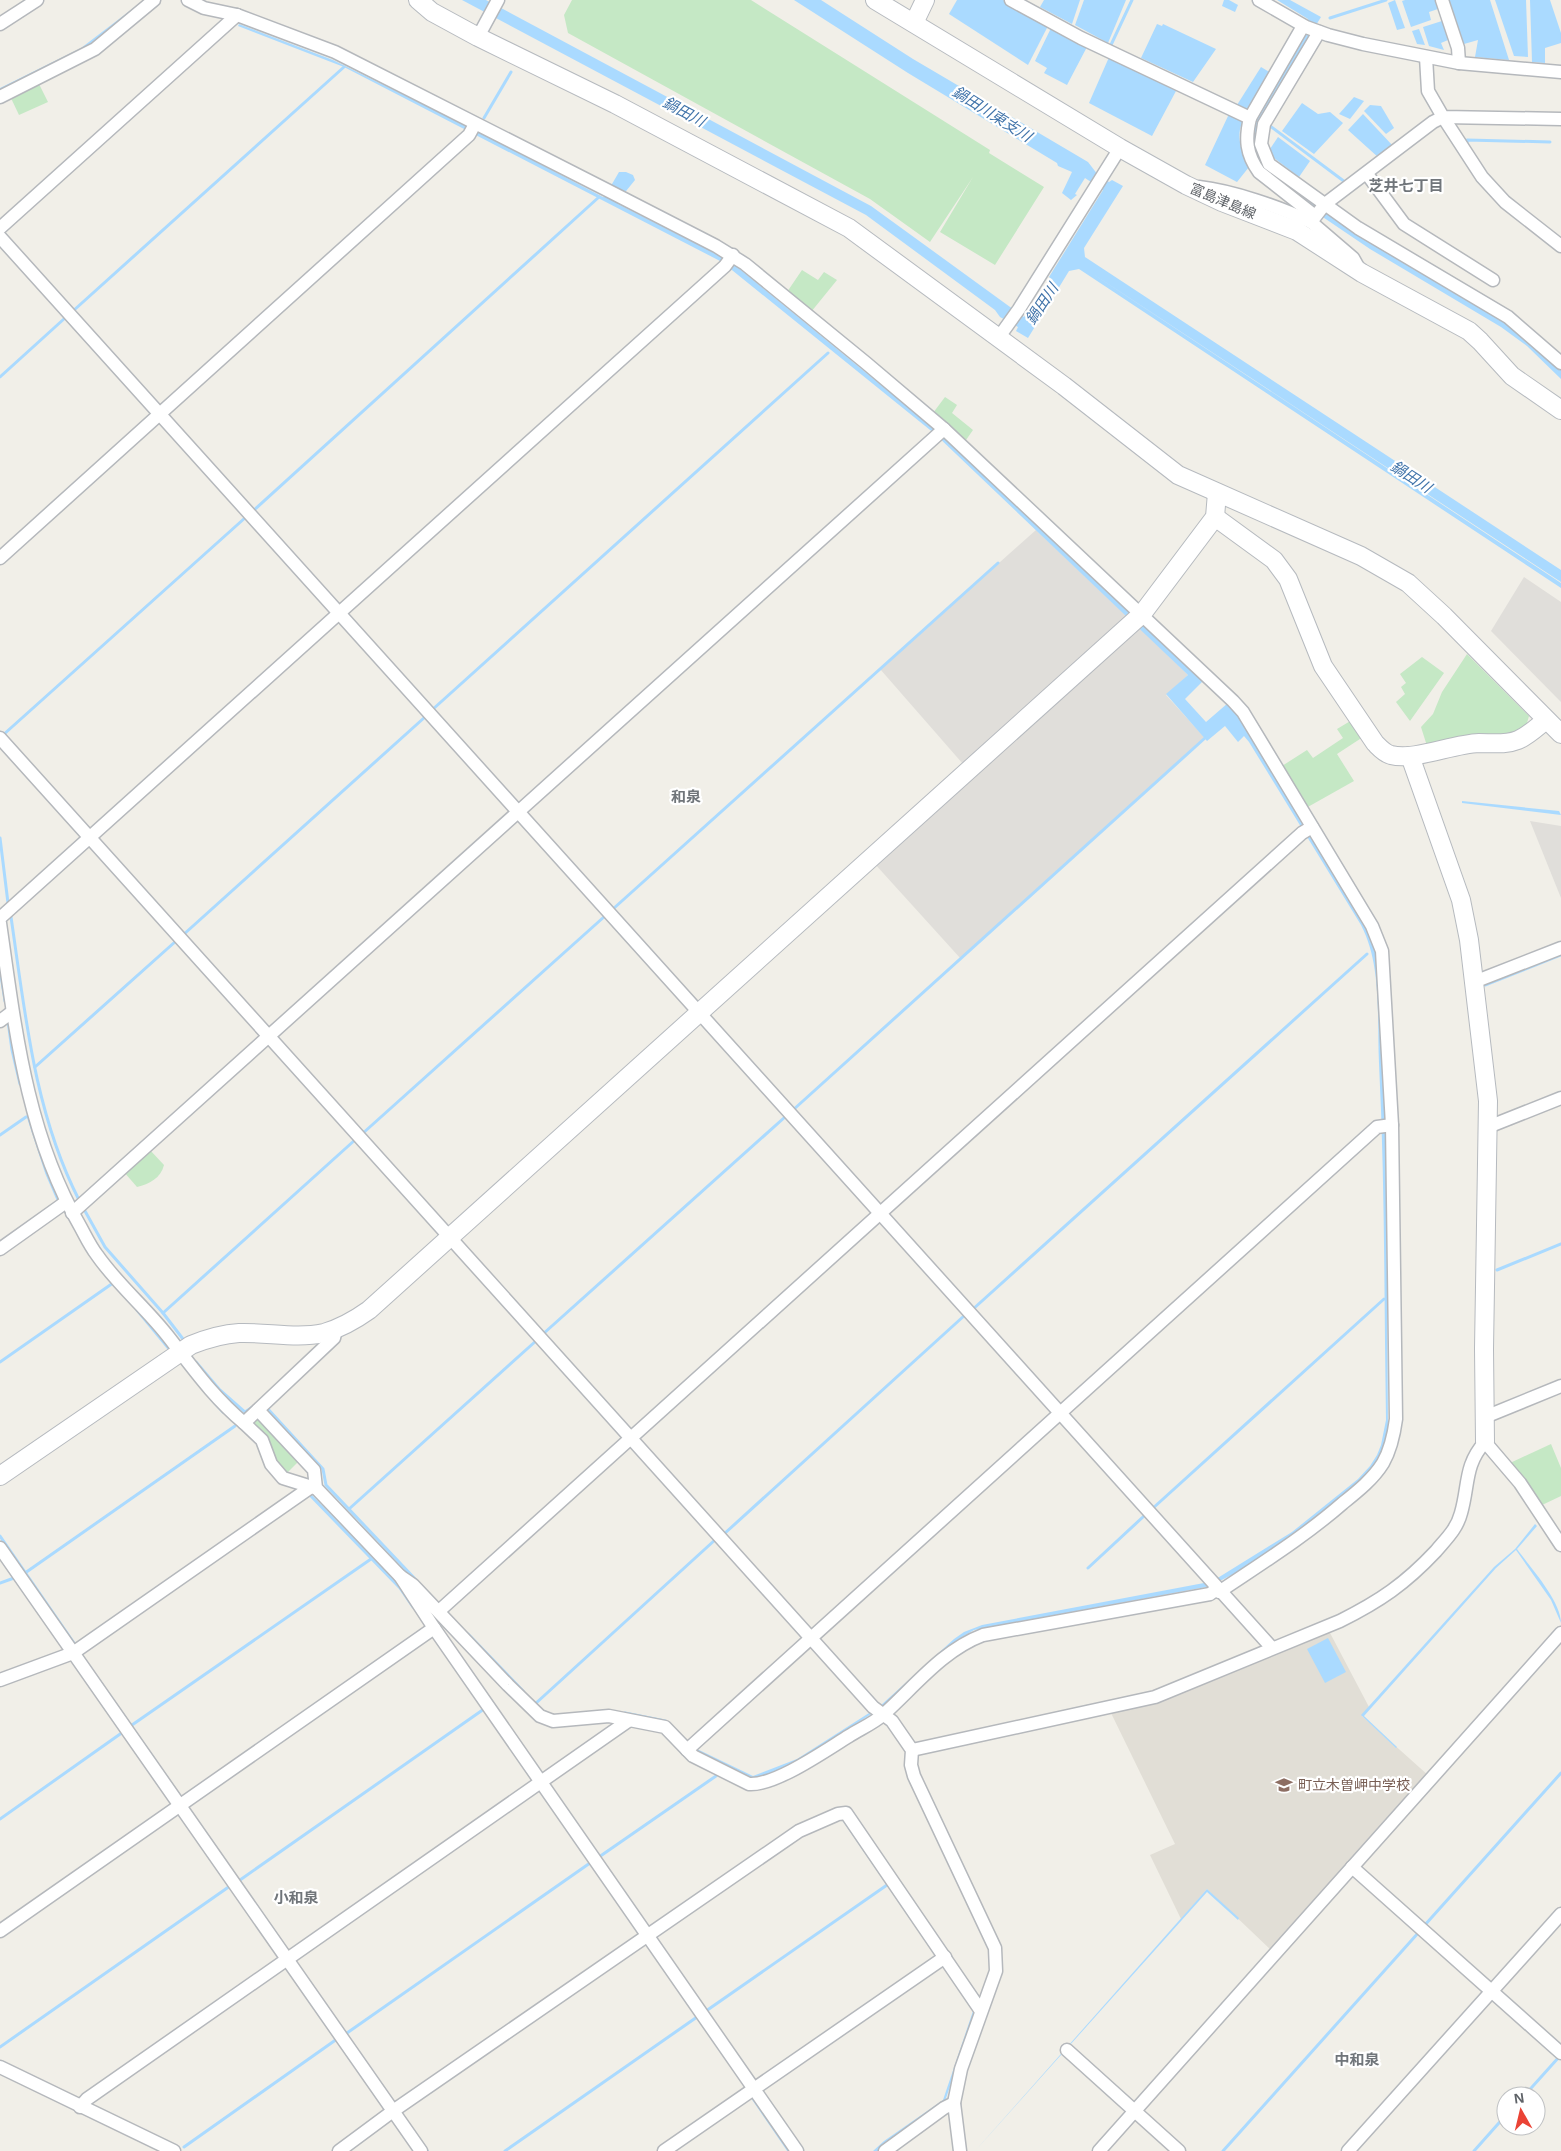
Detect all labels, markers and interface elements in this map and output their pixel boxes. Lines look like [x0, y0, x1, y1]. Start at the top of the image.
water label: 鍋田川東支川 [950, 83, 1037, 146]
water label: 鍋田川 [660, 93, 710, 131]
district label: 芝井七丁目 [1368, 177, 1444, 194]
street label: 富島津島線 [1188, 180, 1258, 222]
water label: 鍋田川 [1022, 279, 1062, 327]
water label: 鍋田川 [1388, 457, 1436, 497]
district label: 和泉 [671, 788, 701, 805]
school or university icon: 町立木曽岬中学校 [1274, 1775, 1294, 1795]
place label: 町立木曽岬中学校 [1298, 1777, 1410, 1793]
district label: 小和泉 [273, 1889, 319, 1906]
district label: 中和泉 [1334, 2051, 1380, 2068]
north arrow [1496, 2086, 1546, 2136]
text: N [1513, 2089, 1525, 2107]

